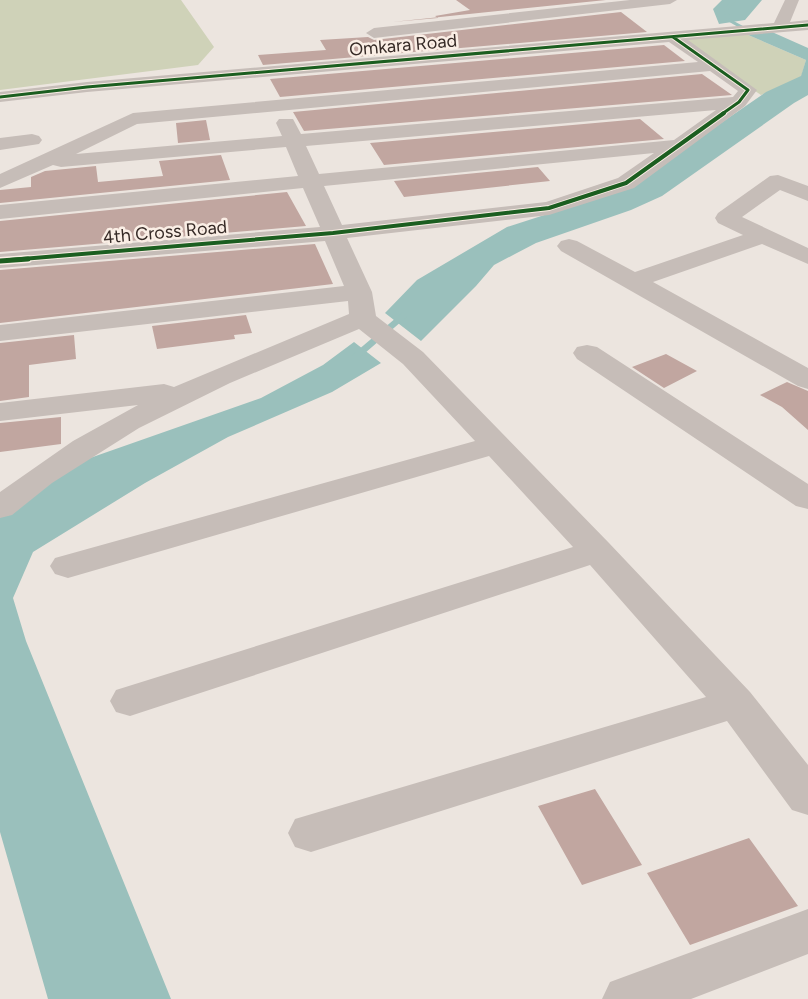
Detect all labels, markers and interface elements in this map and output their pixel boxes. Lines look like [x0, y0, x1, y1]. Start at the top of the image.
street label: Omkara Road [348, 29, 458, 61]
street label: 4th Cross Road [102, 216, 228, 248]

